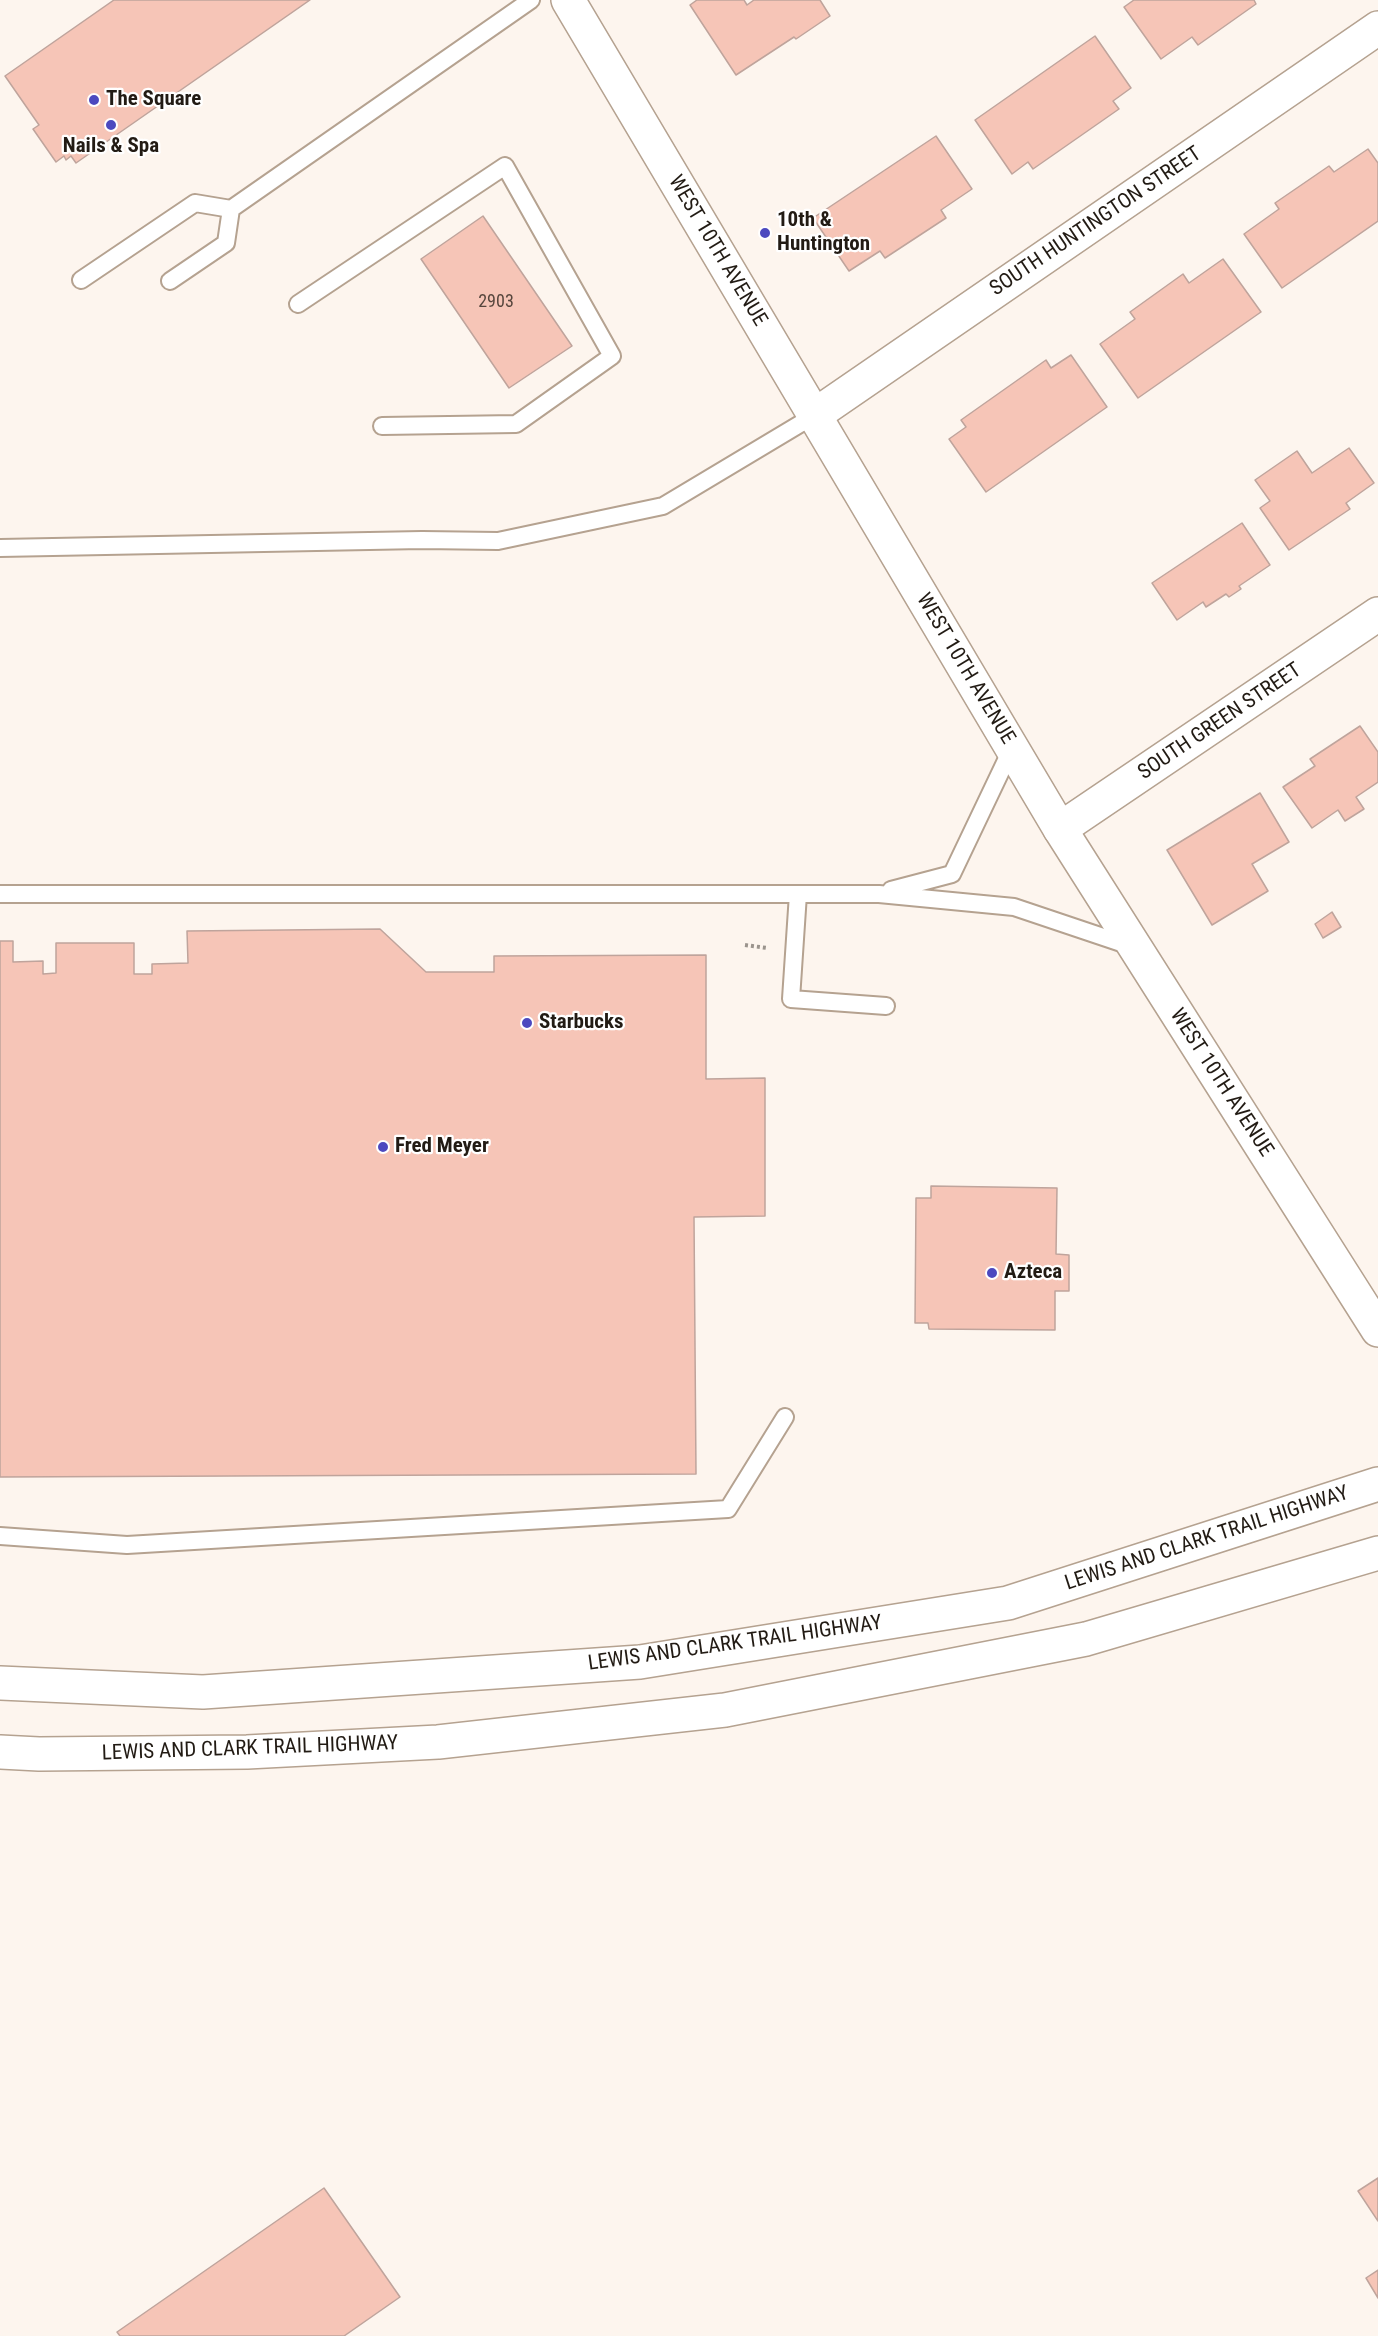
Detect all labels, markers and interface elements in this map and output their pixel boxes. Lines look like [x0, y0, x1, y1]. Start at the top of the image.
place label: The Square [106, 87, 201, 113]
marker: The Square [87, 93, 101, 107]
marker: Nails & Spa [104, 118, 118, 132]
place label: Nails & Spa [63, 134, 159, 160]
street label: SOUTH HUNTINGTON STREET [986, 142, 1206, 302]
street label: WEST 10TH AVENUE [662, 171, 772, 331]
place label: 10th & Huntington [777, 208, 870, 258]
marker: 10th & Huntington [758, 226, 772, 240]
house number: 2903 [478, 291, 514, 313]
street label: WEST 10TH AVENUE [910, 589, 1020, 749]
street label: SOUTH GREEN STREET [1134, 658, 1306, 786]
street label: WEST 10TH AVENUE [1164, 1004, 1278, 1162]
place label: Starbucks [539, 1010, 624, 1036]
marker: Starbucks [520, 1016, 534, 1030]
place label: Fred Meyer [395, 1134, 489, 1160]
marker: Fred Meyer [376, 1140, 390, 1154]
place label: Azteca [1004, 1260, 1062, 1286]
marker: Azteca [985, 1266, 999, 1280]
street label: LEWIS AND CLARK TRAIL HIGHWAY [1062, 1481, 1352, 1597]
street label: LEWIS AND CLARK TRAIL HIGHWAY [586, 1611, 884, 1677]
street label: LEWIS AND CLARK TRAIL HIGHWAY [101, 1731, 399, 1767]

